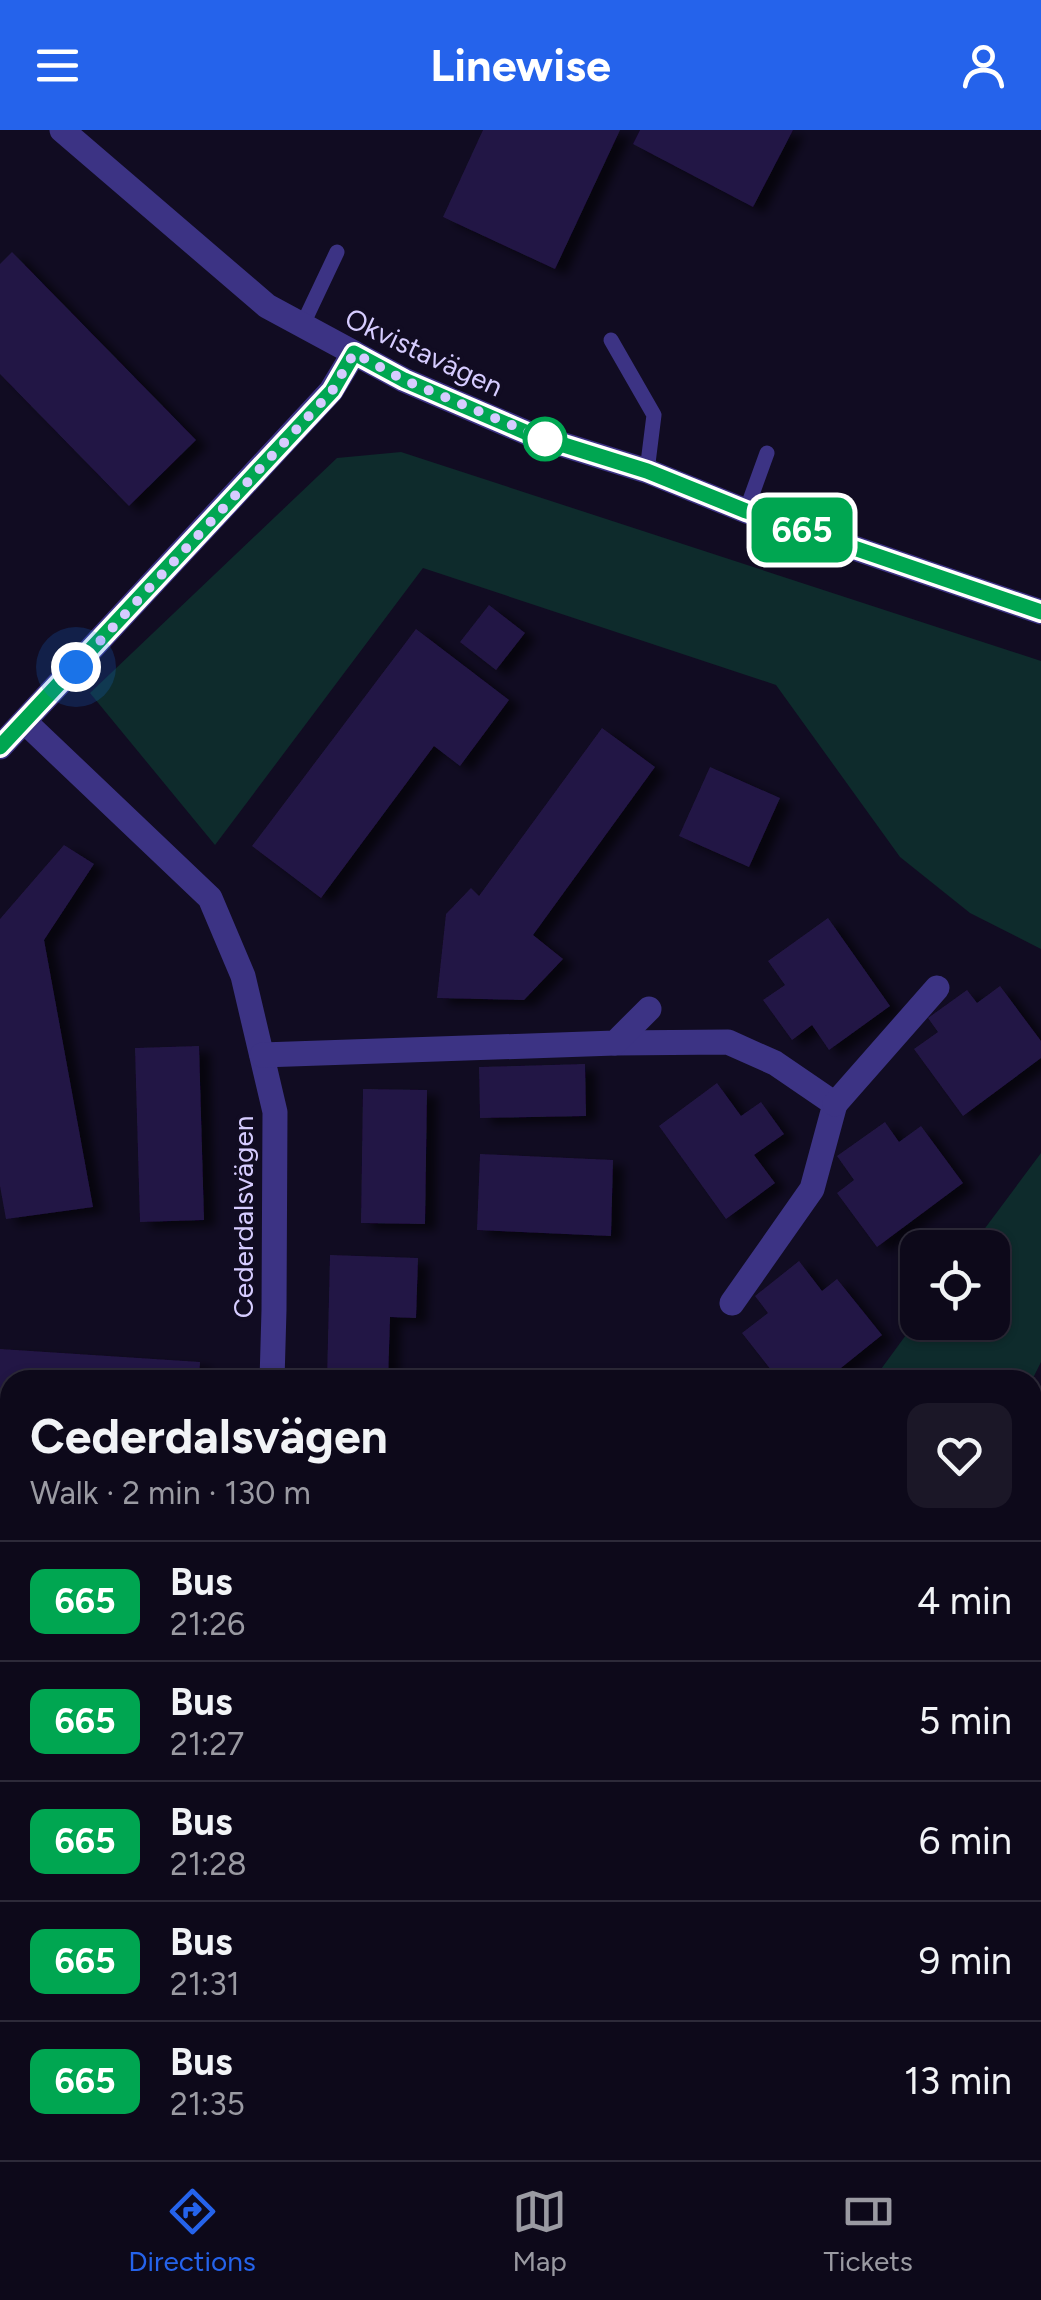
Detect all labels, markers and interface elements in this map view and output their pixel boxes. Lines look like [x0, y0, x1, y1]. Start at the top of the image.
icon: menu [30, 38, 85, 93]
text: Linewise [430, 38, 611, 92]
icon: person [956, 38, 1011, 93]
street label: Okvistavägen [340, 301, 508, 403]
unlabelled marker [524, 418, 566, 460]
line badge: 665 [744, 498, 860, 562]
text: 665 [772, 509, 832, 551]
your location [51, 642, 101, 692]
street label: Cederdalsvägen [226, 1116, 260, 1318]
map controls [900, 1230, 1010, 1340]
button: locate [900, 1230, 1010, 1340]
button: heart [907, 1403, 1012, 1508]
text: Cederdalsvägen [30, 1407, 388, 1465]
text: Walk · 2 min · 130 m [30, 1474, 311, 1512]
text: Bus [170, 1559, 233, 1605]
text: 4 min [917, 1578, 1012, 1624]
text: 665 [55, 1580, 115, 1622]
text: 21:26 [170, 1605, 245, 1643]
text: Bus [170, 1679, 233, 1725]
text: 5 min [918, 1698, 1012, 1744]
text: 665 [55, 1700, 115, 1742]
text: 21:27 [170, 1725, 244, 1763]
text: Bus [170, 1799, 233, 1845]
text: 6 min [919, 1818, 1012, 1864]
text: 665 [55, 1820, 115, 1862]
text: 21:28 [170, 1845, 247, 1883]
text: Bus [170, 1919, 233, 1965]
text: 9 min [919, 1938, 1012, 1984]
text: 665 [55, 1940, 115, 1982]
text: 21:31 [170, 1965, 240, 2003]
text: Bus [170, 2039, 233, 2085]
text: 13 min [904, 2058, 1012, 2104]
text: 665 [55, 2060, 115, 2102]
text: 21:35 [170, 2085, 245, 2123]
tab: Directions [128, 2184, 256, 2278]
tab: Map [512, 2184, 567, 2278]
tab: Tickets [824, 2184, 913, 2278]

